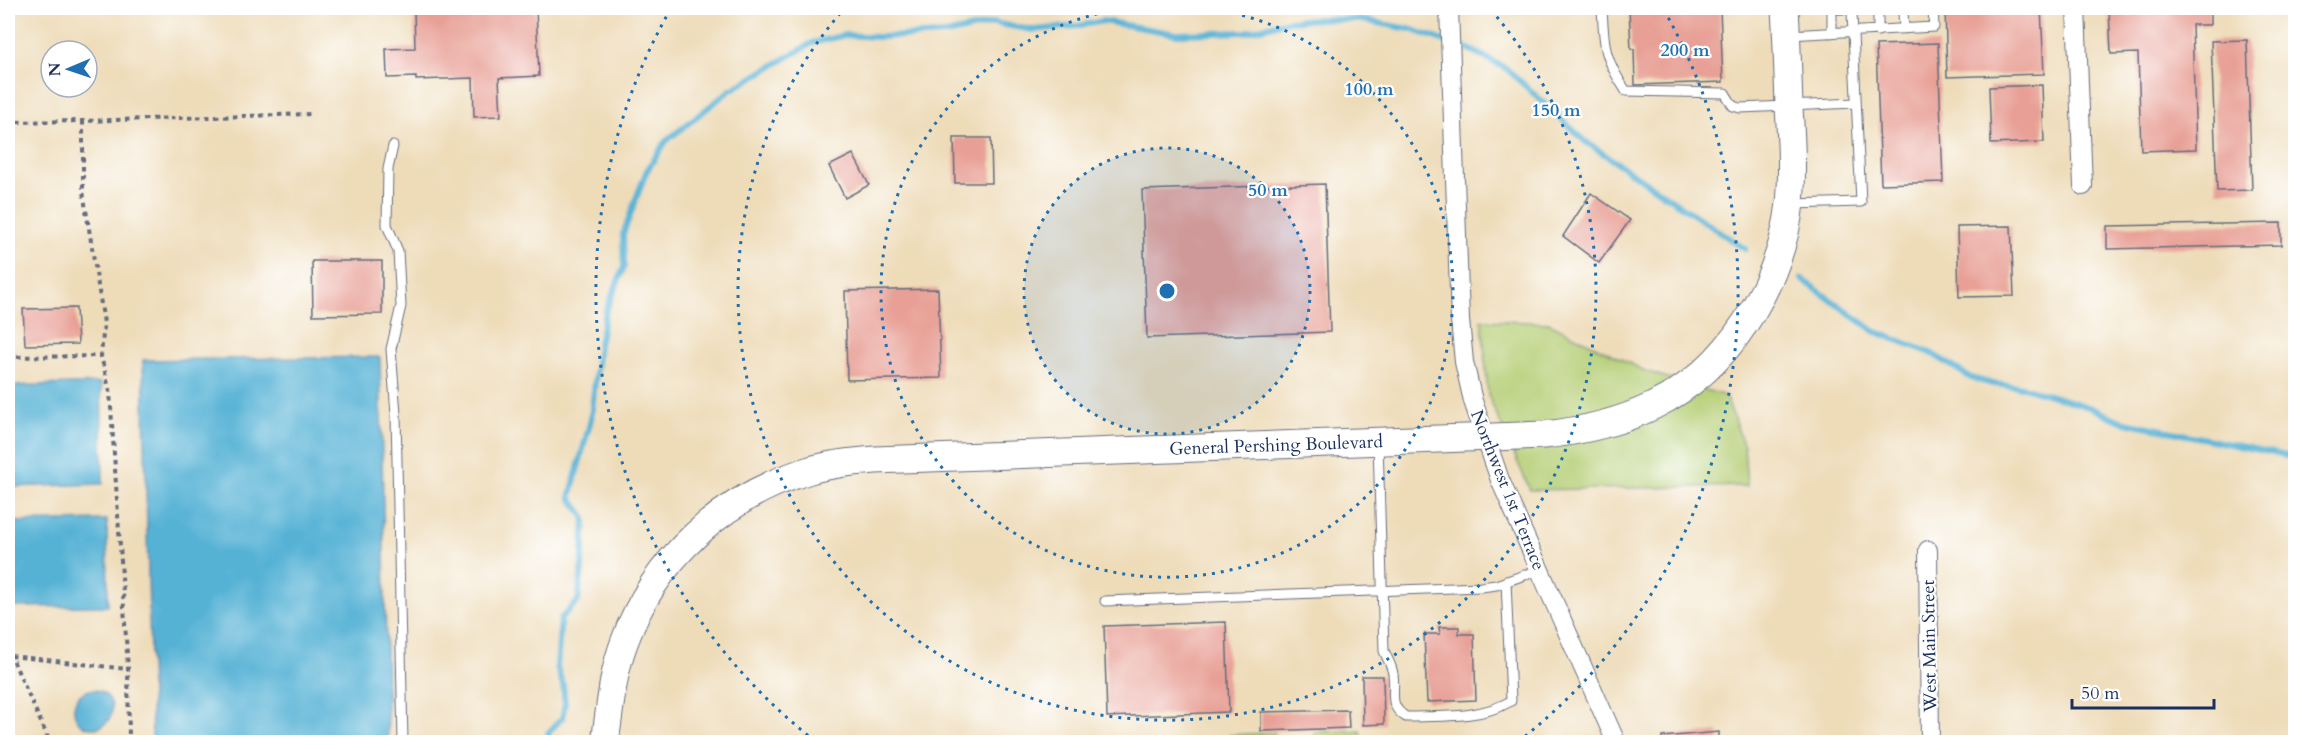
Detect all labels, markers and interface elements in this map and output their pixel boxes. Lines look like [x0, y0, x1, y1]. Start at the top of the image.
text: 200 m [1660, 38, 1710, 63]
north arrow [39, 39, 99, 99]
text: N [44, 62, 66, 77]
text: 100 m [1344, 77, 1394, 102]
text: 150 m [1531, 98, 1581, 123]
text: 50 m [1248, 178, 1288, 203]
centre of rings [1157, 281, 1177, 301]
street label: Northwest 1st Terrace [1464, 406, 1551, 574]
street label: General Pershing Boulevard [1169, 429, 1384, 462]
street label: West Main Street [1916, 579, 1943, 714]
scale bar [2072, 672, 2214, 710]
text: 50 m [2081, 681, 2120, 706]

